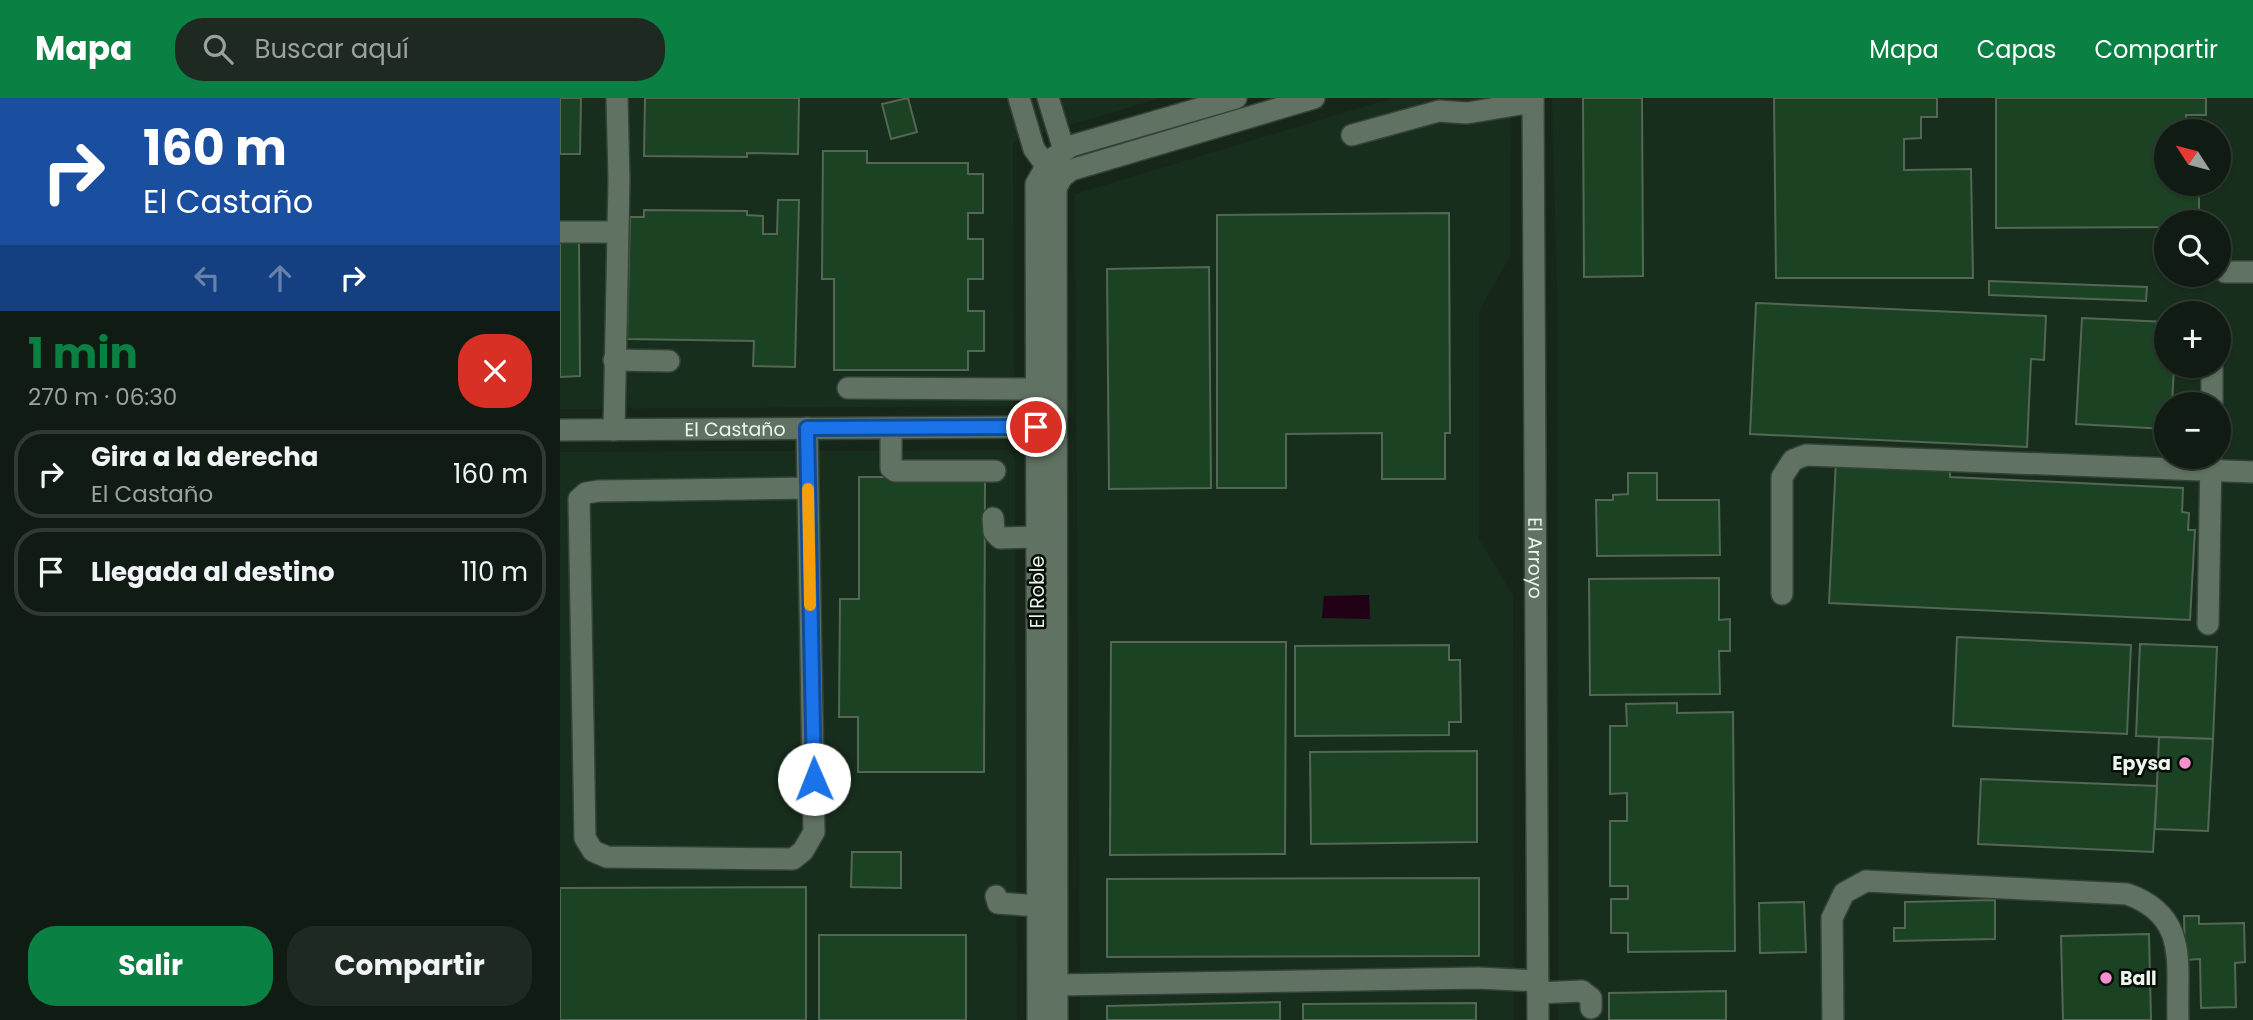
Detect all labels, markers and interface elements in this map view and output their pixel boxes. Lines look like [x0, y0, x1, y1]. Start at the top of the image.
search box [175, 18, 665, 81]
text: Mapa [35, 25, 133, 72]
icon: search [199, 30, 237, 68]
text: Buscar aquí [255, 31, 409, 67]
text: Mapa [1869, 33, 1939, 66]
text: Capas [1977, 33, 2056, 66]
text: Compartir [2094, 33, 2218, 66]
text: 160 m [143, 114, 287, 182]
north arrow [2154, 119, 2231, 196]
map controls [2154, 119, 2231, 469]
icon: right [28, 126, 119, 217]
text: El Castaño [143, 179, 313, 224]
button: search [2154, 210, 2231, 287]
icon: left [188, 259, 226, 297]
icon: ahead [261, 259, 299, 297]
icon: right [334, 259, 372, 297]
button: + [2154, 301, 2231, 378]
text: 1 min [28, 324, 138, 383]
button: close [458, 334, 532, 408]
text: 270 m · 06:30 [28, 381, 177, 413]
button: − [2154, 392, 2231, 469]
pin [1006, 397, 1066, 457]
icon: arrive [1017, 408, 1055, 446]
street label: El Castaño [684, 416, 786, 443]
text: Gira a la derecha [91, 439, 319, 475]
icon: right [32, 455, 70, 493]
text: 160 m [453, 456, 528, 492]
text: El Castaño [91, 478, 213, 510]
street label: El Arroyo [1521, 517, 1549, 599]
icon: arrive [32, 553, 70, 591]
text: Llegada al destino [91, 554, 335, 590]
text: 110 m [461, 554, 528, 590]
street label: El Roble [1024, 556, 1051, 628]
position arrow [777, 742, 851, 816]
place label: Epysa [2112, 750, 2171, 777]
marker: Epysa [2177, 755, 2193, 771]
button: Salir [28, 926, 273, 1006]
button: Compartir [287, 926, 532, 1006]
place label: Ball [2120, 965, 2157, 992]
marker: Ball [2098, 970, 2114, 986]

